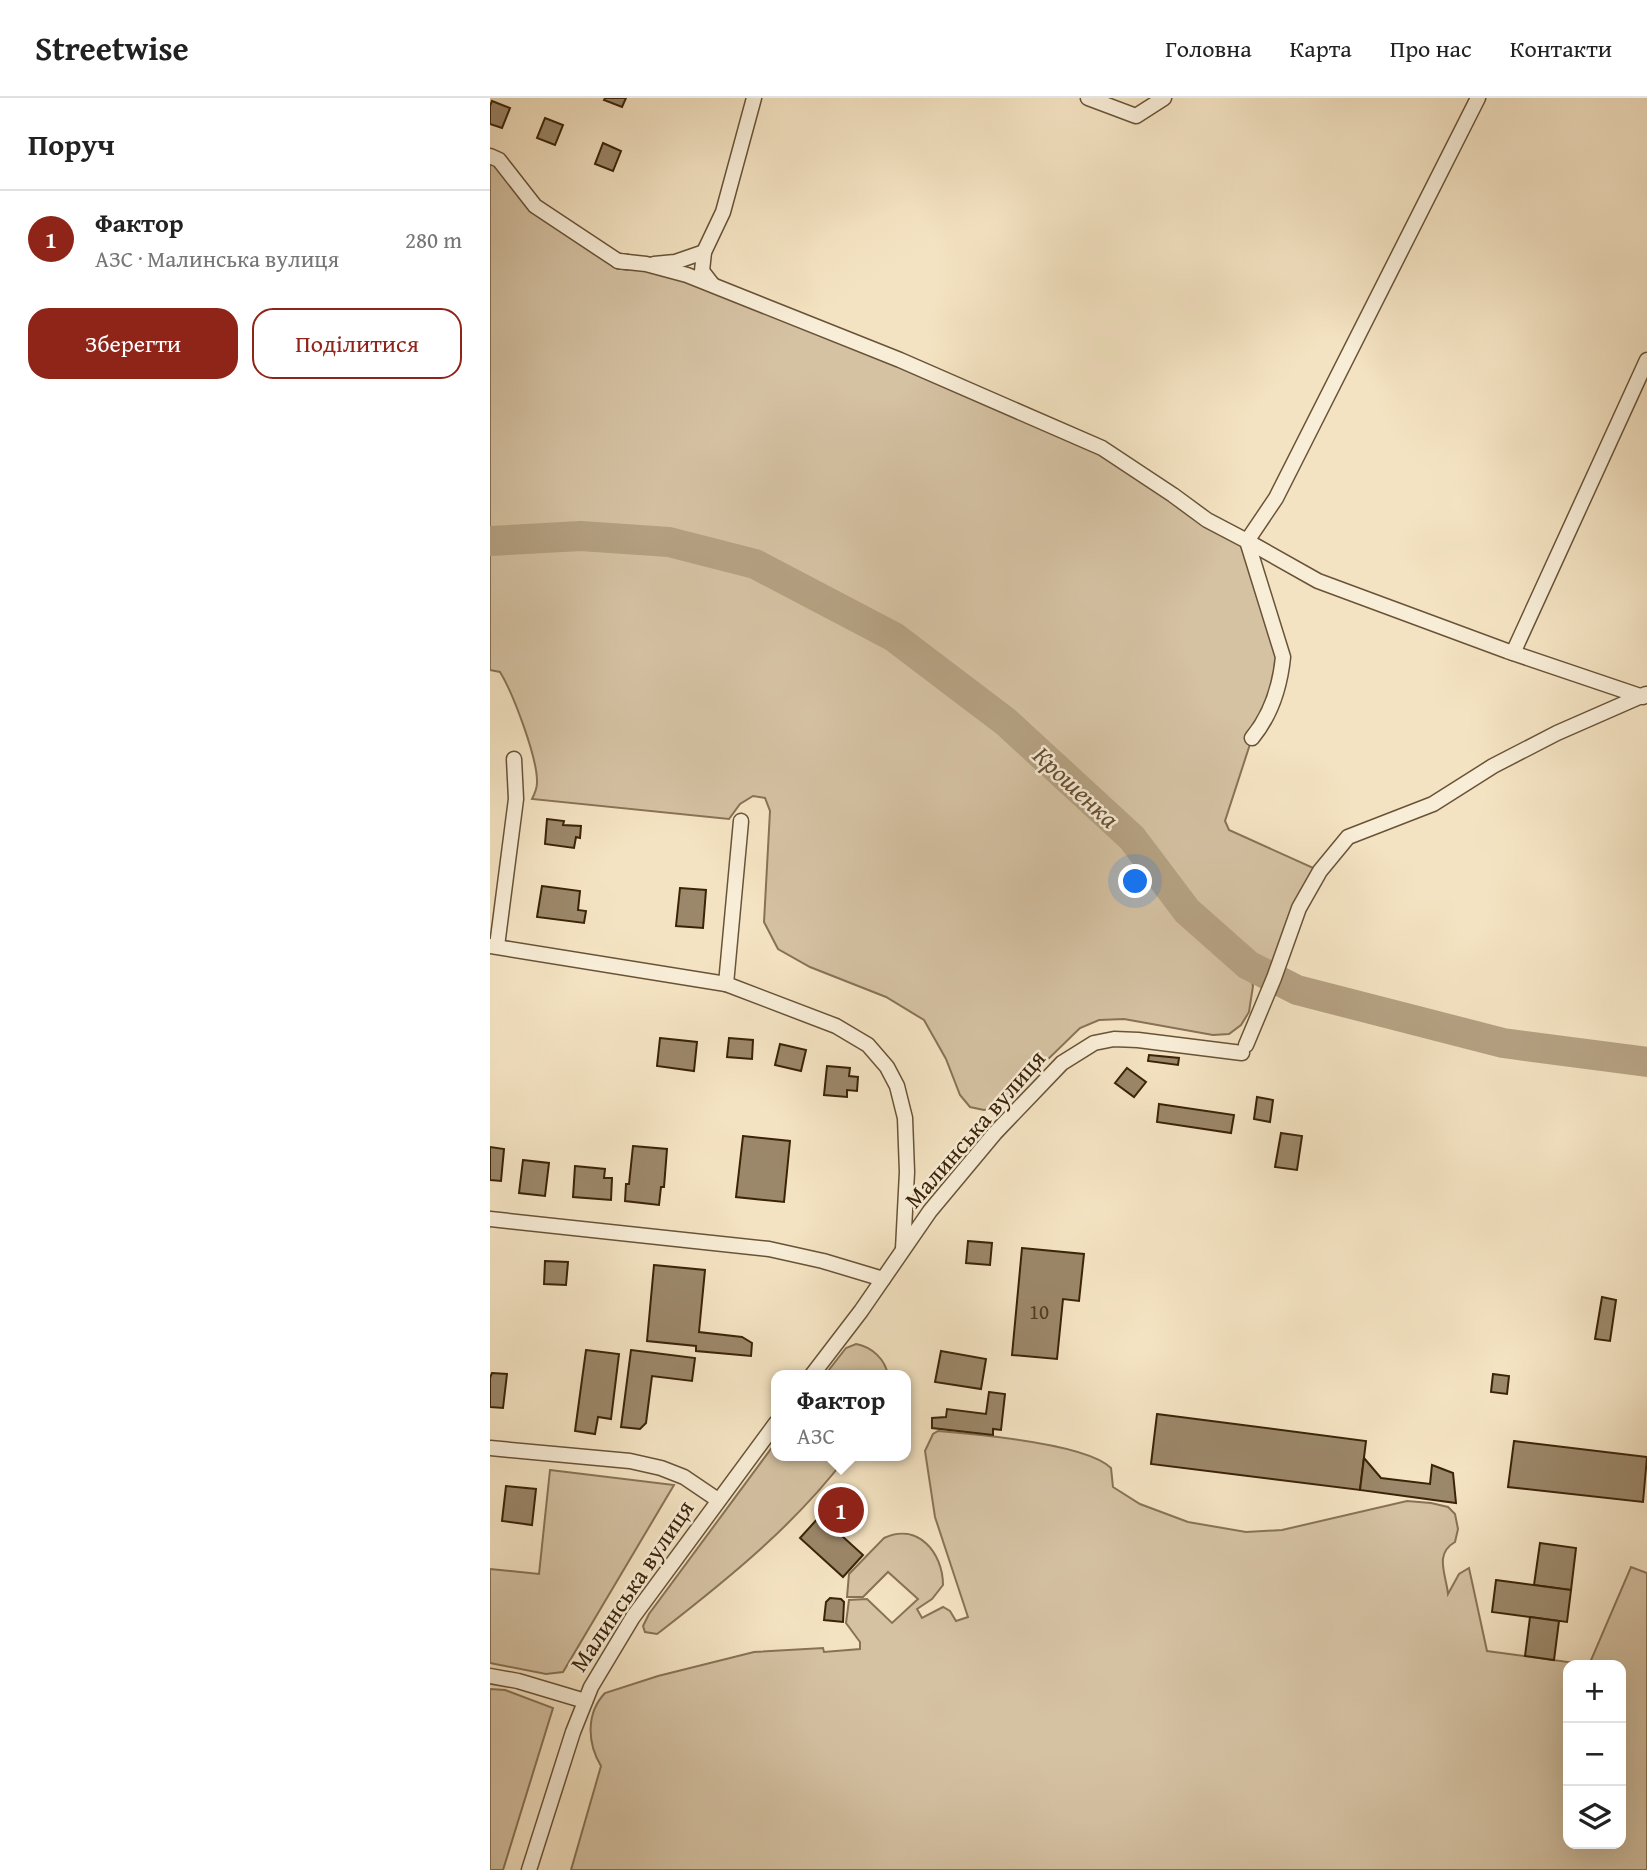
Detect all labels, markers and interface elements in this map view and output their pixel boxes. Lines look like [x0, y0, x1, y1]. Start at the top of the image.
text: Streetwise [35, 24, 189, 72]
text: Головна [1165, 31, 1252, 66]
text: Карта [1290, 31, 1352, 66]
text: Про нас [1390, 31, 1472, 66]
text: Контакти [1510, 31, 1612, 66]
text: Поруч [28, 122, 115, 166]
text: Фактор [95, 203, 184, 242]
text: 1 [45, 223, 57, 256]
text: 280 m [405, 223, 462, 256]
text: АЗС · Малинська вулиця [95, 242, 339, 275]
button: Зберегти [28, 308, 238, 379]
button: Поділитися [252, 308, 462, 379]
water label: Крошенка [1024, 736, 1128, 837]
your location [1118, 864, 1152, 898]
street label: Малинська вулиця [896, 1042, 1053, 1216]
house number: 10 [1029, 1296, 1049, 1327]
popup [771, 1370, 911, 1461]
text: Фактор [797, 1380, 885, 1419]
text: АЗС [797, 1419, 835, 1452]
pin: 1 [818, 1484, 864, 1536]
street label: Малинська вулиця [561, 1493, 702, 1678]
map controls [1563, 1660, 1626, 1849]
button: + [1563, 1660, 1626, 1723]
button: − [1563, 1723, 1626, 1786]
button: layers [1563, 1786, 1626, 1849]

